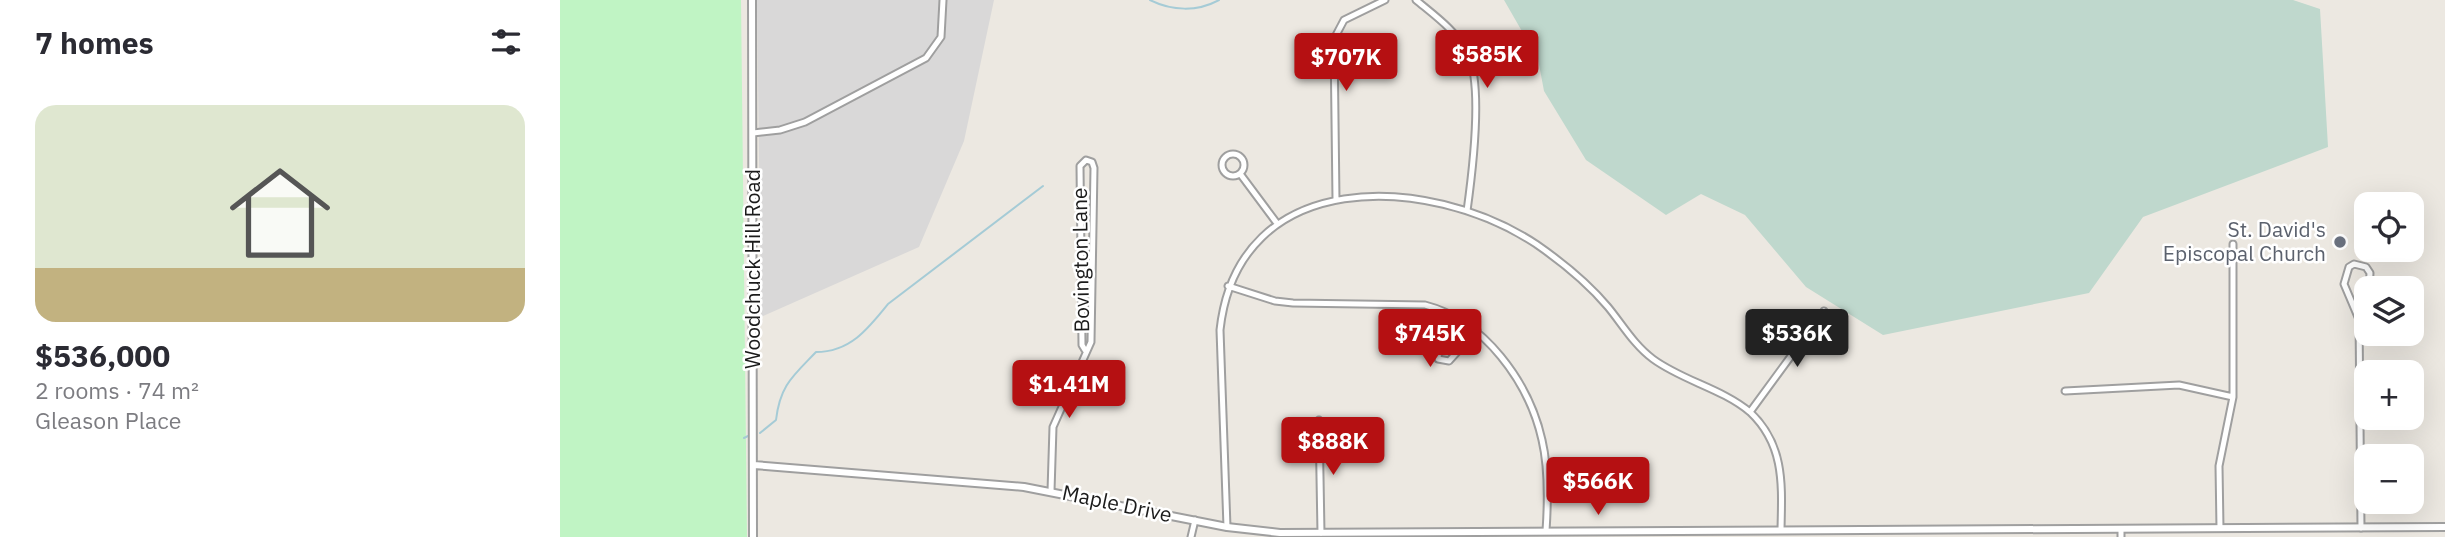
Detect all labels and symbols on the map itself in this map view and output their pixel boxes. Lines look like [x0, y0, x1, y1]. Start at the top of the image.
pin: $585K [1438, 31, 1536, 90]
pin: $707K [1297, 34, 1395, 93]
street label: Woodchuck Hill Road [738, 169, 766, 369]
street label: Bovington Lane [1065, 187, 1095, 333]
place label: St. David's Episcopal Church [2163, 215, 2326, 267]
marker: St. David's Episcopal Church [2332, 234, 2348, 250]
pin: $745K [1381, 310, 1479, 369]
pin: $536K [1748, 310, 1846, 369]
pin: $1.41M [1012, 360, 1126, 420]
pin: $888K [1284, 418, 1382, 477]
pin: $566K [1549, 458, 1647, 517]
street label: Maple Drive [1060, 478, 1175, 528]

